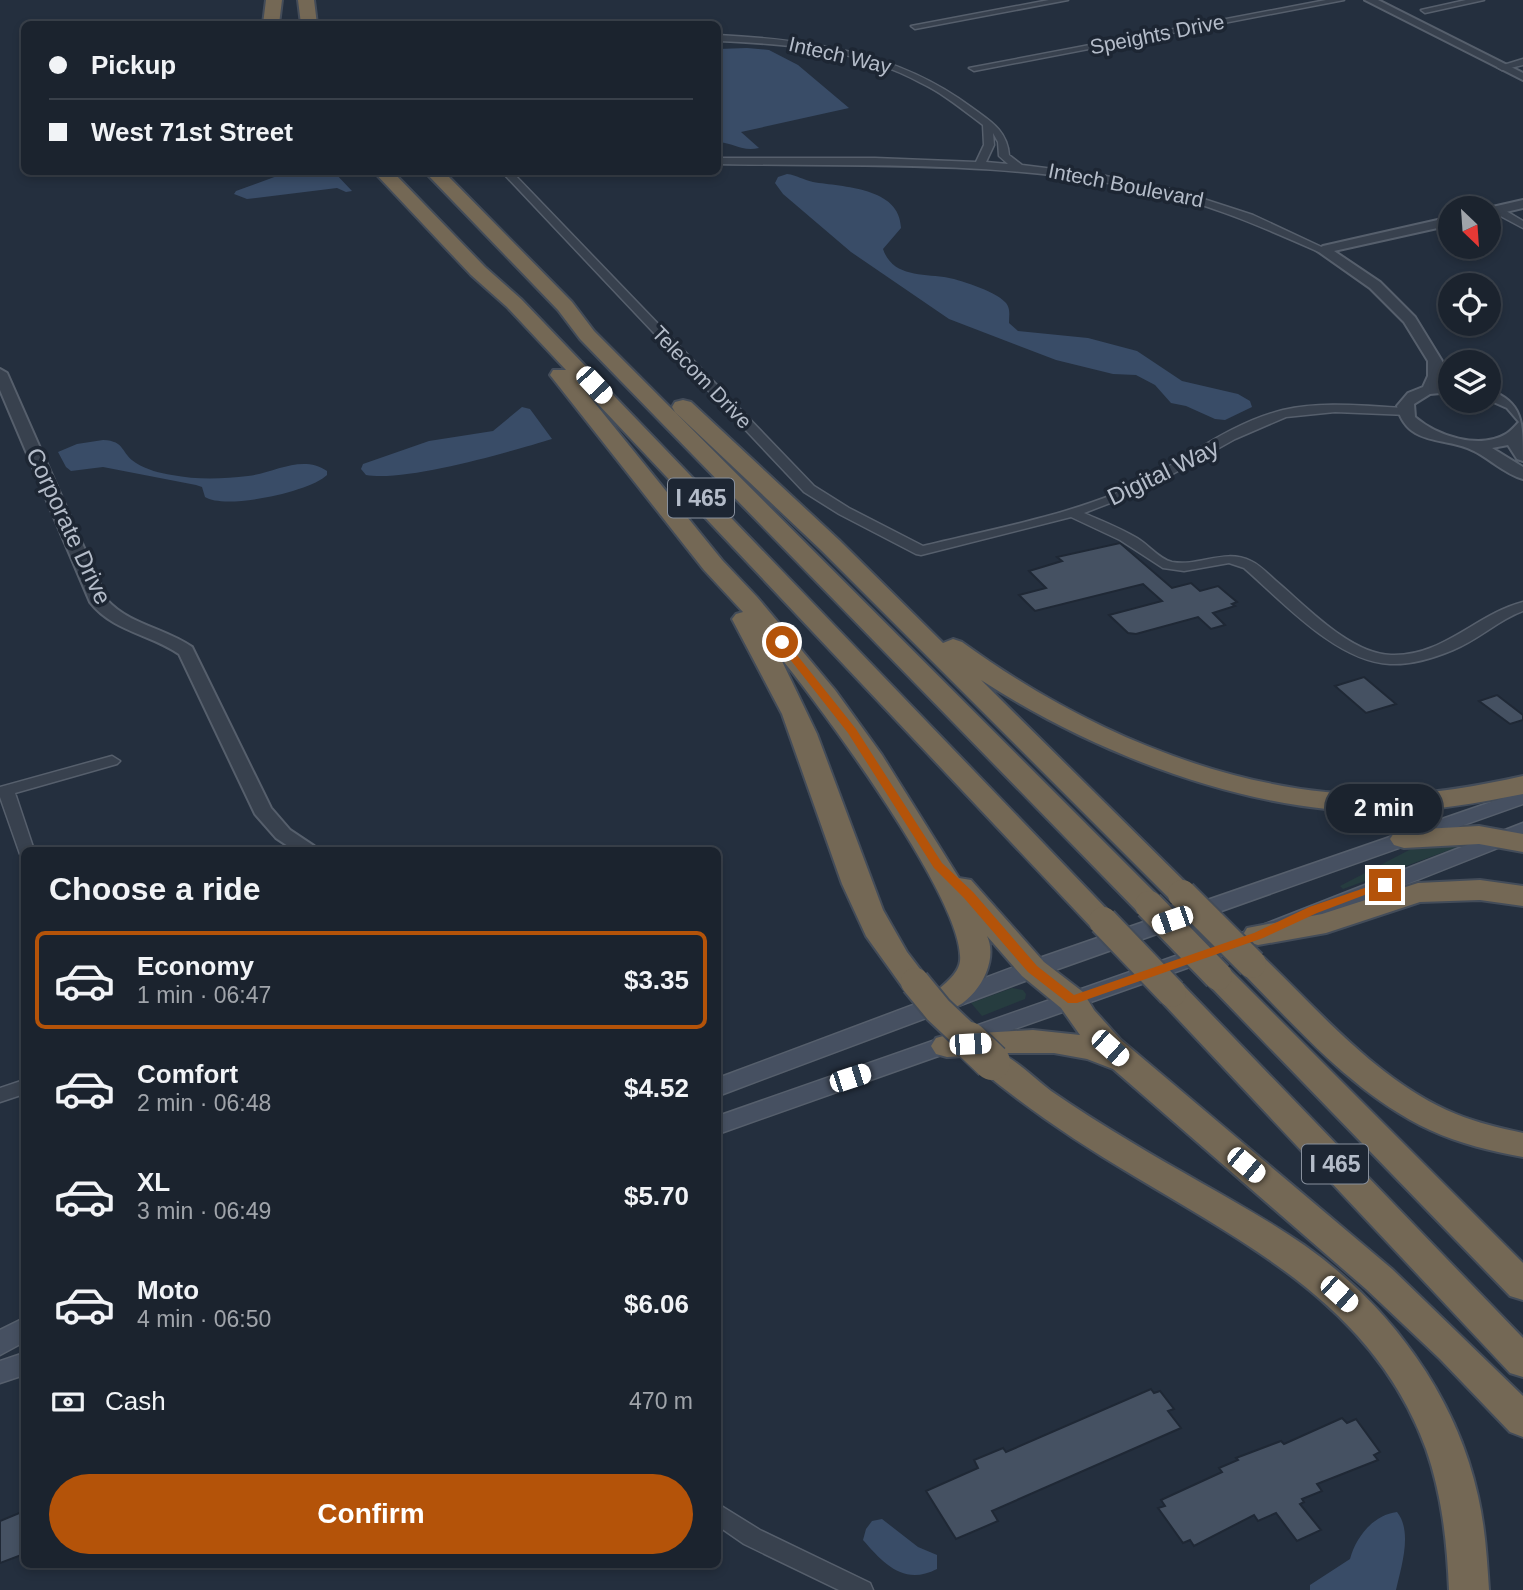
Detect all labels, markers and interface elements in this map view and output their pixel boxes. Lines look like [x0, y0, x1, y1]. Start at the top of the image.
street label: Speights Drive [1088, 10, 1226, 58]
street label: Intech Way [787, 32, 894, 78]
text: Pickup [91, 50, 176, 80]
text: West 71st Street [91, 117, 293, 147]
street label: Intech Boulevard [1046, 159, 1206, 211]
north arrow [1438, 196, 1502, 259]
map controls [1438, 196, 1501, 413]
button: locate [1438, 273, 1501, 336]
street label: Telecom Drive [648, 321, 756, 433]
button: layers [1438, 350, 1501, 413]
car [572, 362, 617, 408]
street label: Digital Way [1103, 433, 1223, 511]
street label: Corporate Drive [21, 444, 117, 608]
road number: I 465 [668, 478, 734, 518]
route start [766, 626, 798, 658]
callout: 2 min [1327, 784, 1443, 832]
text: 2 min [1354, 795, 1414, 821]
route end [1369, 869, 1401, 901]
text: Choose a ride [49, 871, 261, 907]
car [1149, 903, 1196, 937]
icon: car [53, 949, 116, 1012]
text: Economy [137, 951, 254, 981]
text: $3.35 [624, 965, 689, 995]
text: 1 min · 06:47 [137, 982, 271, 1008]
car [1088, 1026, 1133, 1070]
car [949, 1032, 992, 1056]
icon: car [53, 1057, 116, 1120]
text: Comfort [137, 1059, 238, 1089]
car [827, 1062, 874, 1094]
text: $4.52 [624, 1073, 689, 1103]
text: 2 min · 06:48 [137, 1090, 271, 1116]
car [1224, 1143, 1269, 1187]
road number: I 465 [1302, 1144, 1368, 1184]
icon: car [53, 1165, 116, 1228]
text: XL [137, 1167, 170, 1197]
text: $5.70 [624, 1181, 689, 1211]
text: 3 min · 06:49 [137, 1198, 271, 1224]
car [1317, 1272, 1362, 1316]
icon: car [53, 1273, 116, 1336]
text: Moto [137, 1275, 199, 1305]
text: $6.06 [624, 1289, 689, 1319]
text: 4 min · 06:50 [137, 1306, 271, 1332]
icon: cash [49, 1383, 87, 1421]
text: Cash [105, 1386, 166, 1416]
text: 470 m [629, 1388, 693, 1414]
button: Confirm [49, 1474, 693, 1554]

